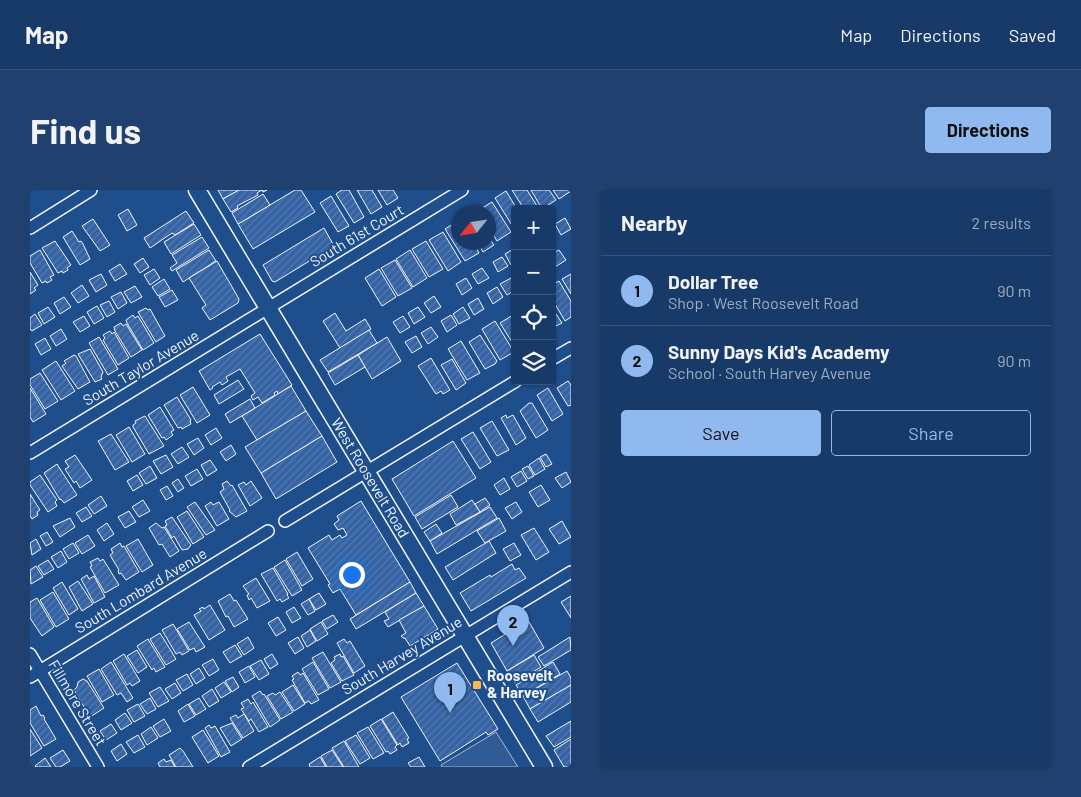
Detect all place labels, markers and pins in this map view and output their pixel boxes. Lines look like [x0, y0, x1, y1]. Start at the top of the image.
pin: 2 [497, 605, 529, 646]
place label: Roosevelt & Harvey [487, 666, 553, 701]
pin: 1 [434, 672, 466, 713]
marker: Roosevelt & Harvey [471, 679, 483, 691]

